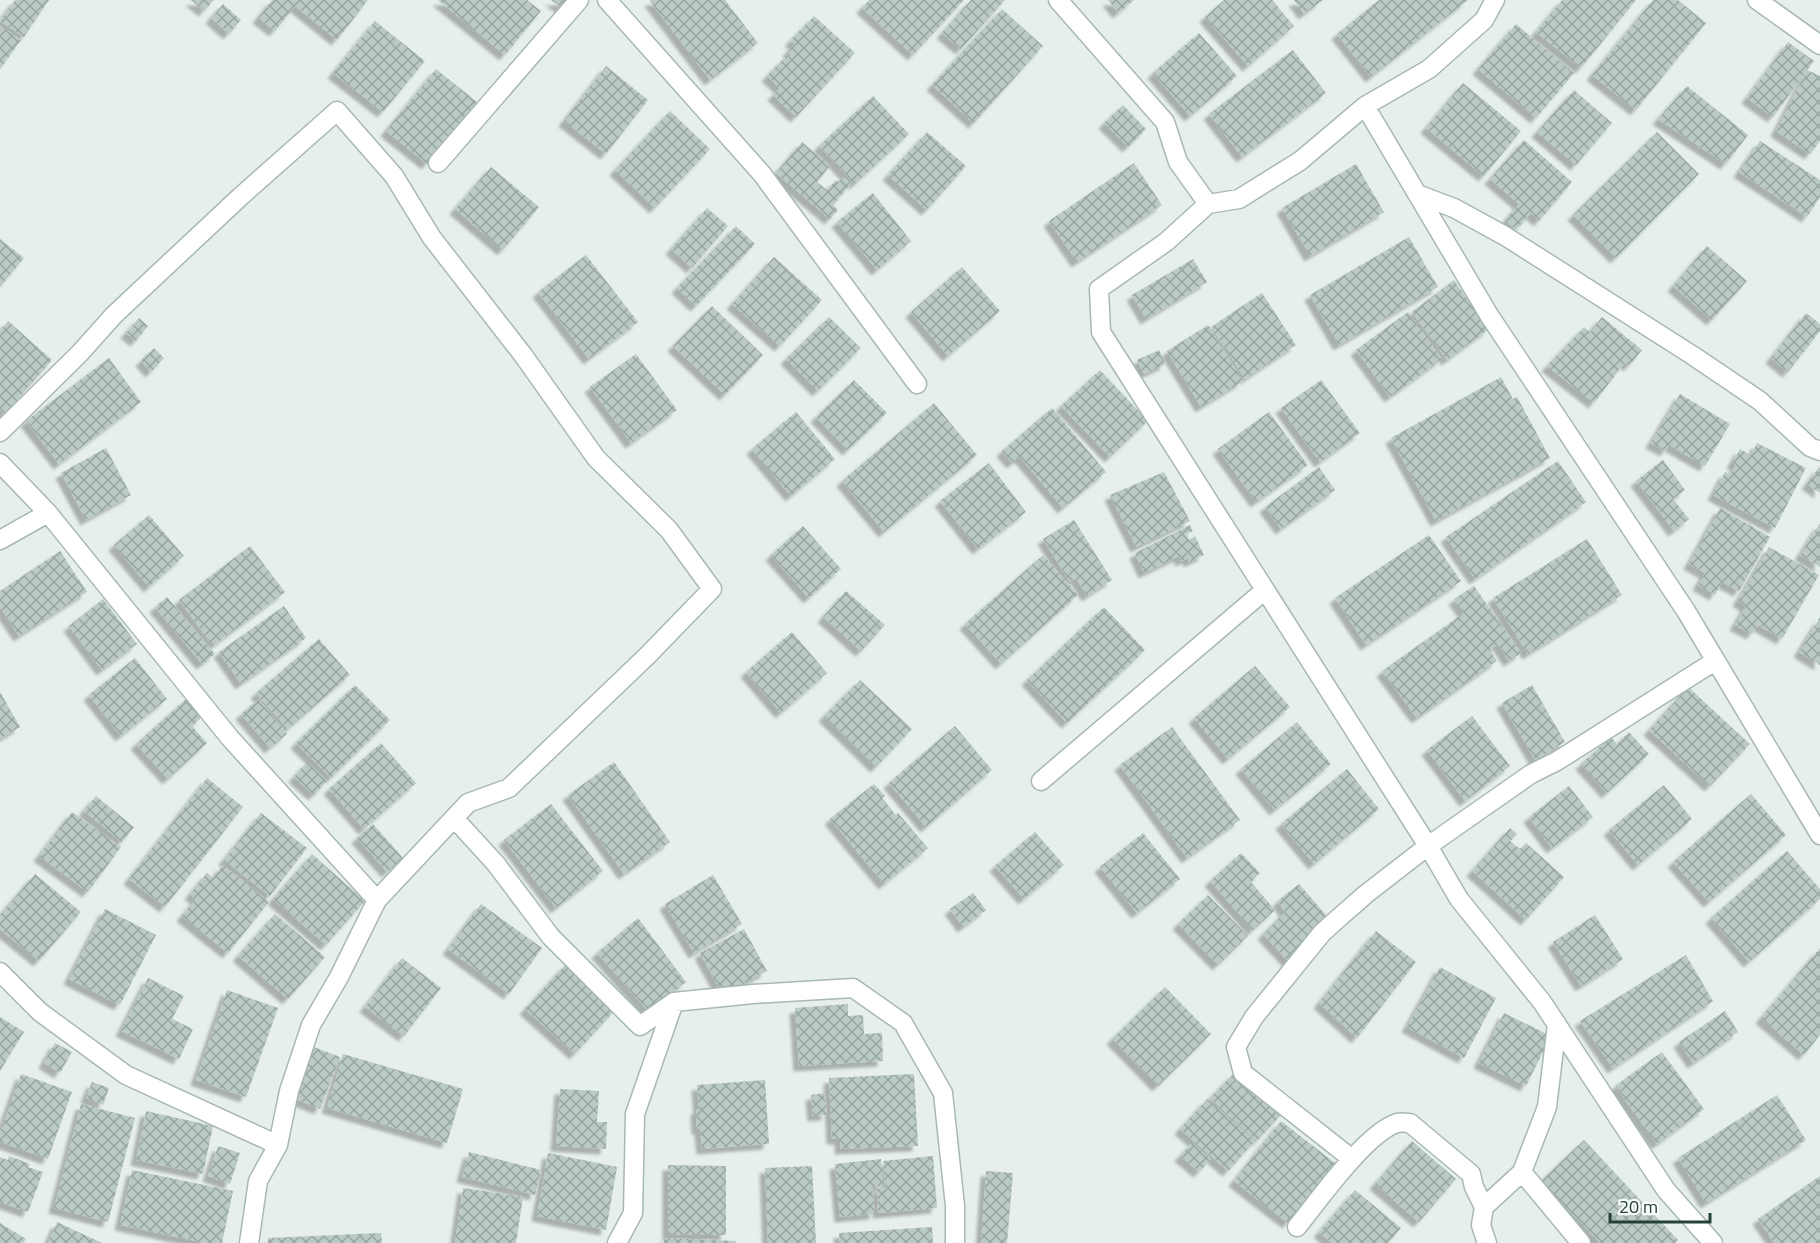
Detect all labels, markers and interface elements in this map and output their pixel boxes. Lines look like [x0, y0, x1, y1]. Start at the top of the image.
scale bar [1610, 1186, 1710, 1224]
text: 20 m [1619, 1193, 1658, 1220]

